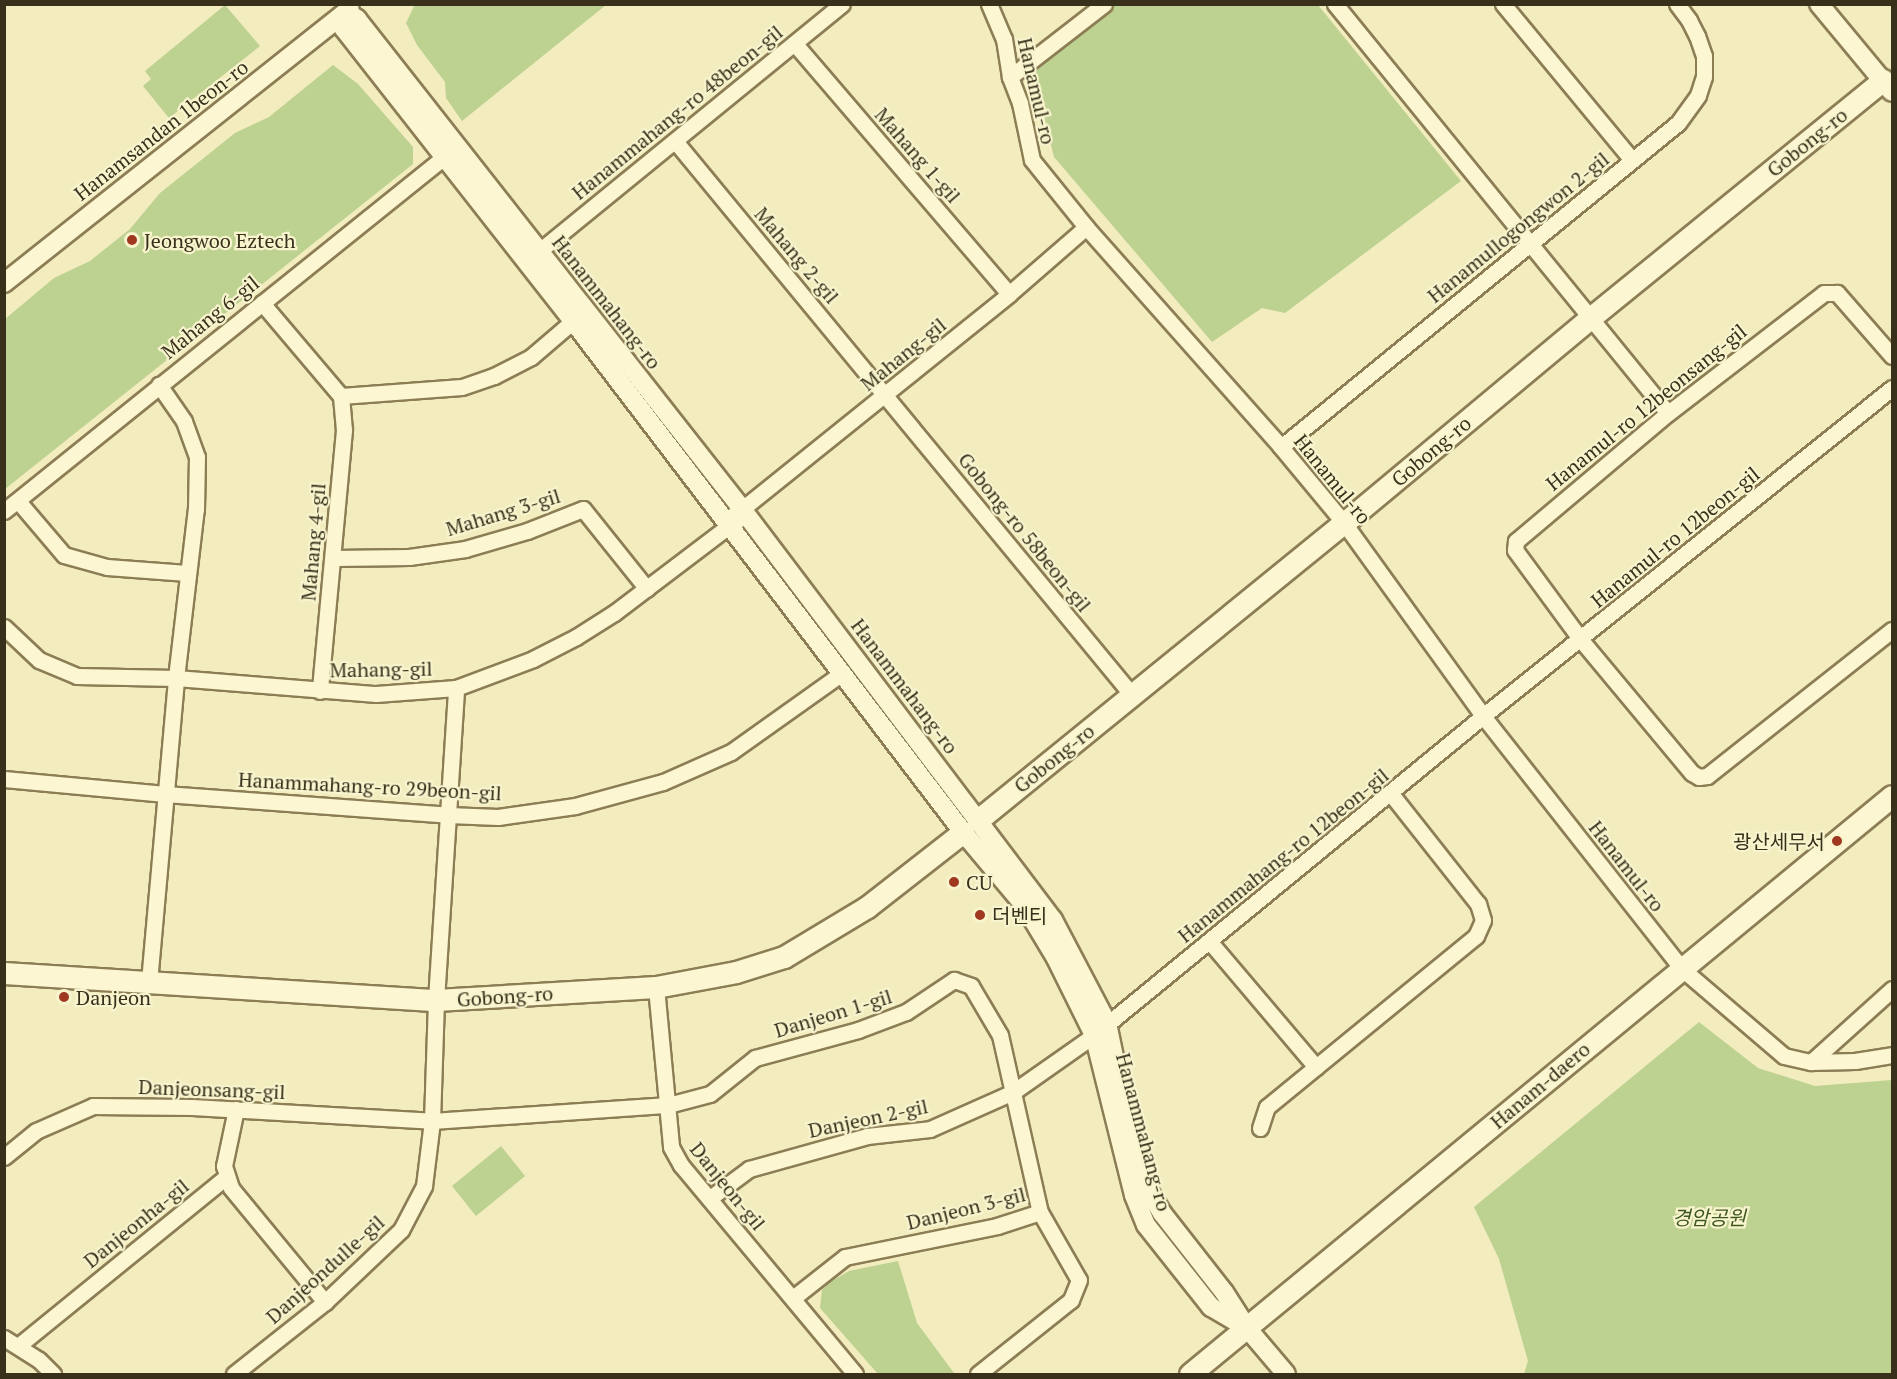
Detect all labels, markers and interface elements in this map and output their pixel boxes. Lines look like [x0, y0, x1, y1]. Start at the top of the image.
street label: Hanammahang-ro 48beon-gil [567, 20, 787, 204]
street label: Hanamul-ro [1013, 35, 1061, 147]
street label: Hanamsandan 1beon-ro [69, 55, 253, 205]
street label: Gobong-ro [1762, 102, 1852, 182]
street label: Mahang 1-gil [870, 103, 966, 207]
street label: Hanamullogongwon 2-gil [1423, 146, 1613, 308]
street label: Mahang 2-gil [750, 202, 844, 308]
place label: Jeongwoo Eztech [144, 228, 296, 252]
street label: Hanammahang-ro [547, 230, 667, 374]
marker: Jeongwoo Eztech [125, 233, 139, 247]
street label: Mahang 6-gil [156, 270, 264, 364]
street label: Mahang-gil [856, 312, 950, 396]
street label: Hanamul-ro 12beonsang-gil [1541, 319, 1751, 495]
street label: Gobong-ro [1386, 411, 1476, 491]
street label: Hanamul-ro [1289, 429, 1377, 529]
street label: Gobong-ro 58beon-gil [954, 448, 1096, 616]
street label: Hanamul-ro 12beon-gil [1586, 462, 1764, 612]
street label: Mahang 4-gil [296, 482, 330, 602]
street label: Mahang 3-gil [443, 483, 563, 541]
street label: Hanammahang-ro [846, 614, 964, 758]
street label: Mahang-gil [329, 656, 433, 682]
street label: Gobong-ro [1009, 718, 1099, 798]
street label: Hanammahang-ro 12beon-gil [1173, 763, 1393, 947]
street label: Hanammahang-ro 29beon-gil [238, 767, 502, 805]
street label: Hanamul-ro [1584, 816, 1670, 916]
place label: 광산세무서 [1733, 829, 1825, 853]
marker: 광산세무서 [1830, 834, 1844, 848]
place label: CU [966, 870, 992, 894]
marker: CU [947, 875, 961, 889]
place label: 더벤티 [992, 903, 1047, 927]
marker: 더벤티 [973, 908, 987, 922]
street label: Gobong-ro [456, 981, 554, 1011]
street label: Danjeon 1-gil [771, 984, 895, 1042]
place label: Danjeon [76, 985, 151, 1009]
marker: Danjeon [57, 990, 71, 1004]
street label: Hanam-daero [1485, 1036, 1595, 1134]
street label: Hanammahang-ro [1111, 1050, 1177, 1214]
street label: Danjeonsang-gil [138, 1074, 286, 1104]
street label: Danjeon 2-gil [806, 1094, 930, 1142]
street label: Danjeon-gil [685, 1137, 771, 1235]
street label: Danjeonha-gil [79, 1173, 193, 1273]
street label: Danjeon 3-gil [904, 1182, 1028, 1234]
park label: 경암공원 [1672, 1205, 1746, 1229]
street label: Danjeondulle-gil [261, 1210, 389, 1328]

